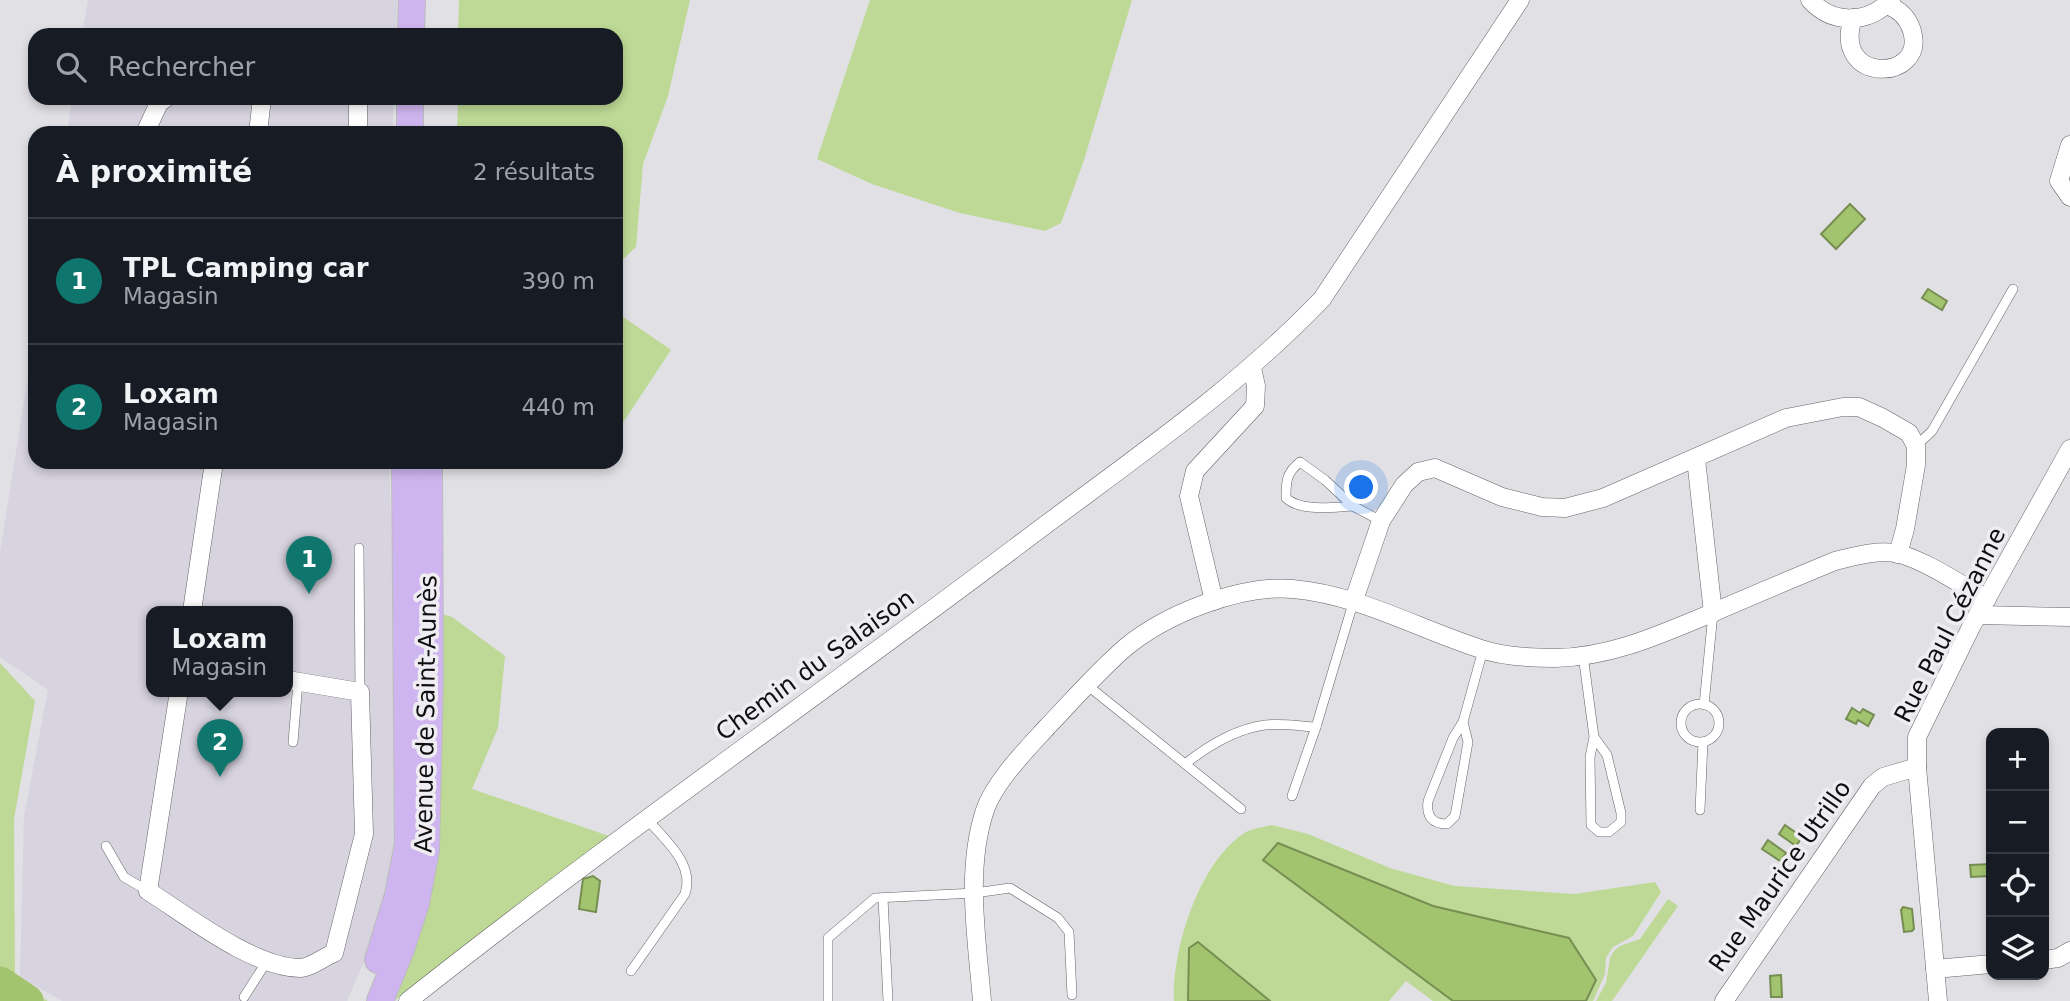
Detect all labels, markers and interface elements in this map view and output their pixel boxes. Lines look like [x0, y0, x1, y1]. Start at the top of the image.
search box [28, 28, 623, 105]
icon: search [52, 48, 90, 86]
text: Rechercher [108, 52, 255, 82]
text: À proximité [56, 154, 252, 189]
text: 2 résultats [473, 159, 595, 185]
text: TPL Camping car [123, 253, 369, 283]
text: 1 [71, 268, 87, 294]
text: 390 m [521, 268, 595, 294]
text: Magasin [123, 283, 219, 309]
text: Loxam [123, 379, 219, 409]
text: 2 [71, 394, 87, 420]
text: 440 m [521, 394, 595, 420]
text: Magasin [123, 409, 219, 435]
your location [1344, 470, 1378, 504]
street label: Rue Paul Cézanne [1889, 523, 2011, 727]
pin: 1 [286, 536, 332, 594]
street label: Avenue de Saint-Aunès [410, 575, 442, 853]
street label: Chemin du Salaison [710, 584, 920, 746]
popup [146, 606, 293, 697]
text: Loxam [172, 624, 267, 654]
text: Magasin [172, 654, 267, 680]
pin: 2 [197, 719, 243, 777]
map controls [1986, 728, 2049, 980]
button: + [1986, 728, 2049, 791]
street label: Rue Maurice Utrillo [1703, 775, 1857, 977]
button: − [1986, 791, 2049, 854]
button: locate [1986, 854, 2049, 917]
button: layers [1986, 917, 2049, 980]

